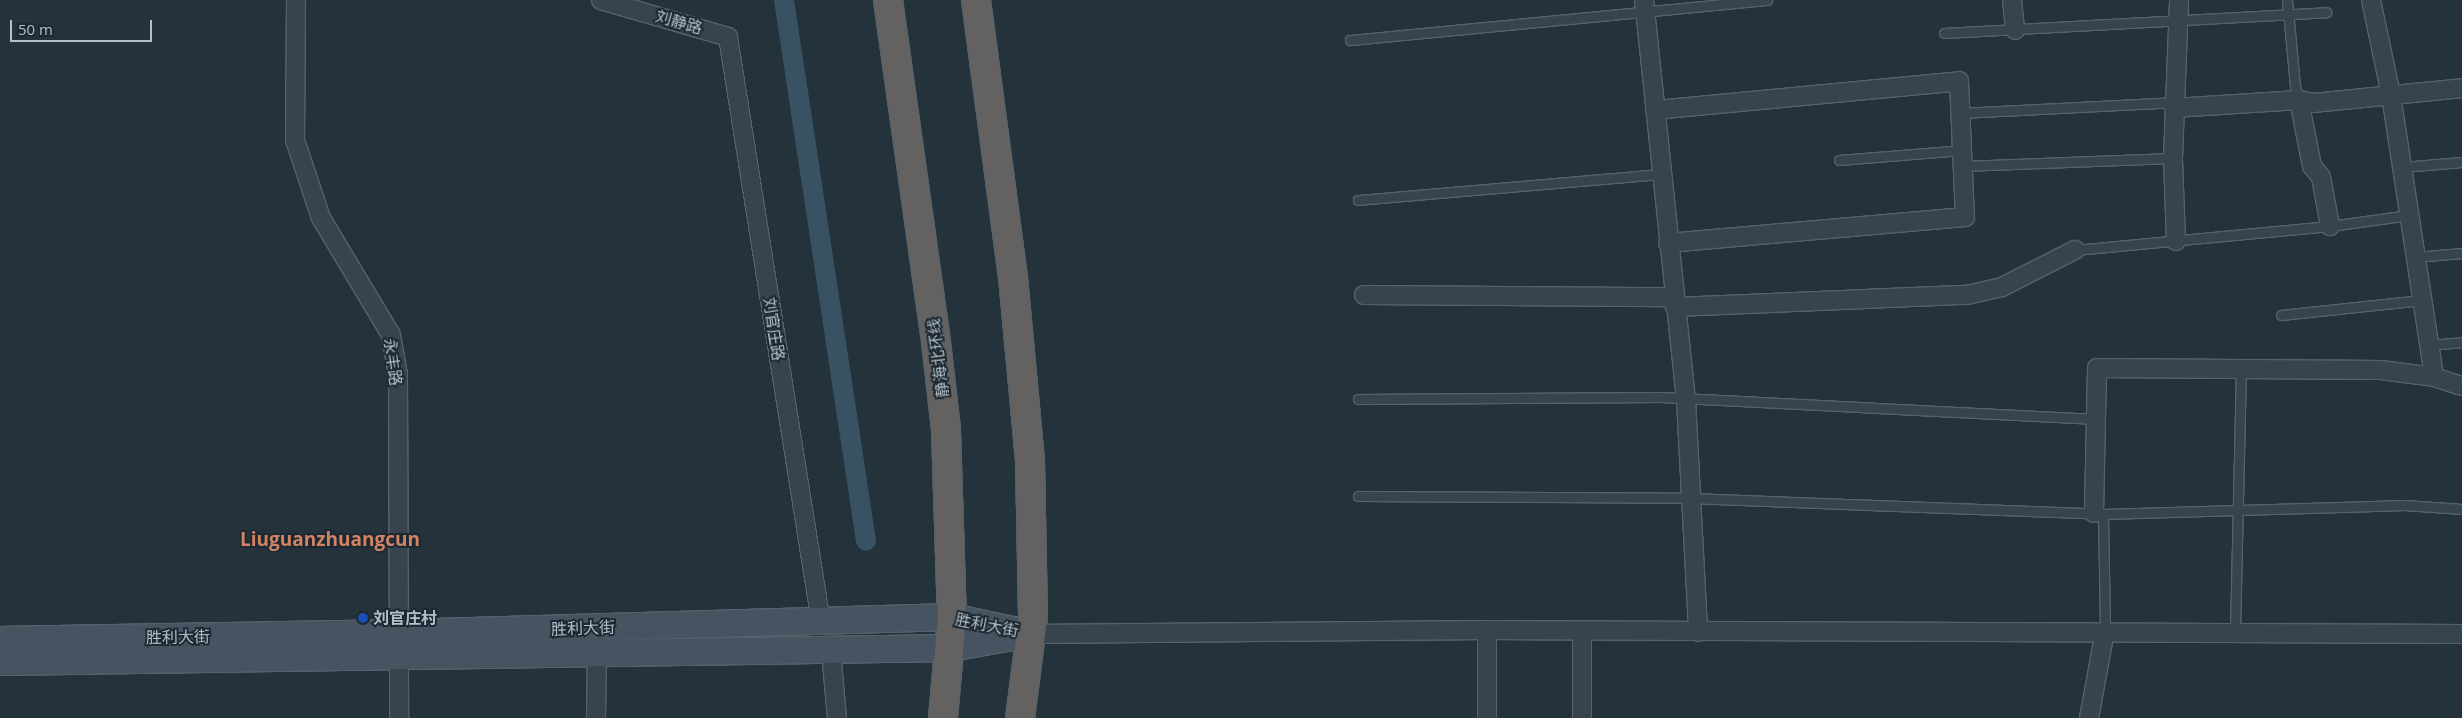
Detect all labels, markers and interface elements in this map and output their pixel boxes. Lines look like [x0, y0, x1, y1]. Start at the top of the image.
street label: 刘静路 [653, 6, 705, 38]
scale bar [12, 10, 155, 42]
text: 50 m [18, 19, 53, 39]
street label: 刘官庄路 [760, 296, 788, 362]
street label: 静海北环线 [924, 317, 952, 399]
street label: 永丰路 [380, 337, 406, 387]
district label: Liuguanzhuangcun [240, 529, 420, 551]
place label: 刘官庄村 [373, 608, 437, 628]
street label: 胜利大街 [954, 609, 1020, 641]
marker: 刘官庄村 [357, 612, 369, 624]
street label: 胜利大街 [551, 617, 615, 639]
street label: 胜利大街 [146, 627, 210, 647]

